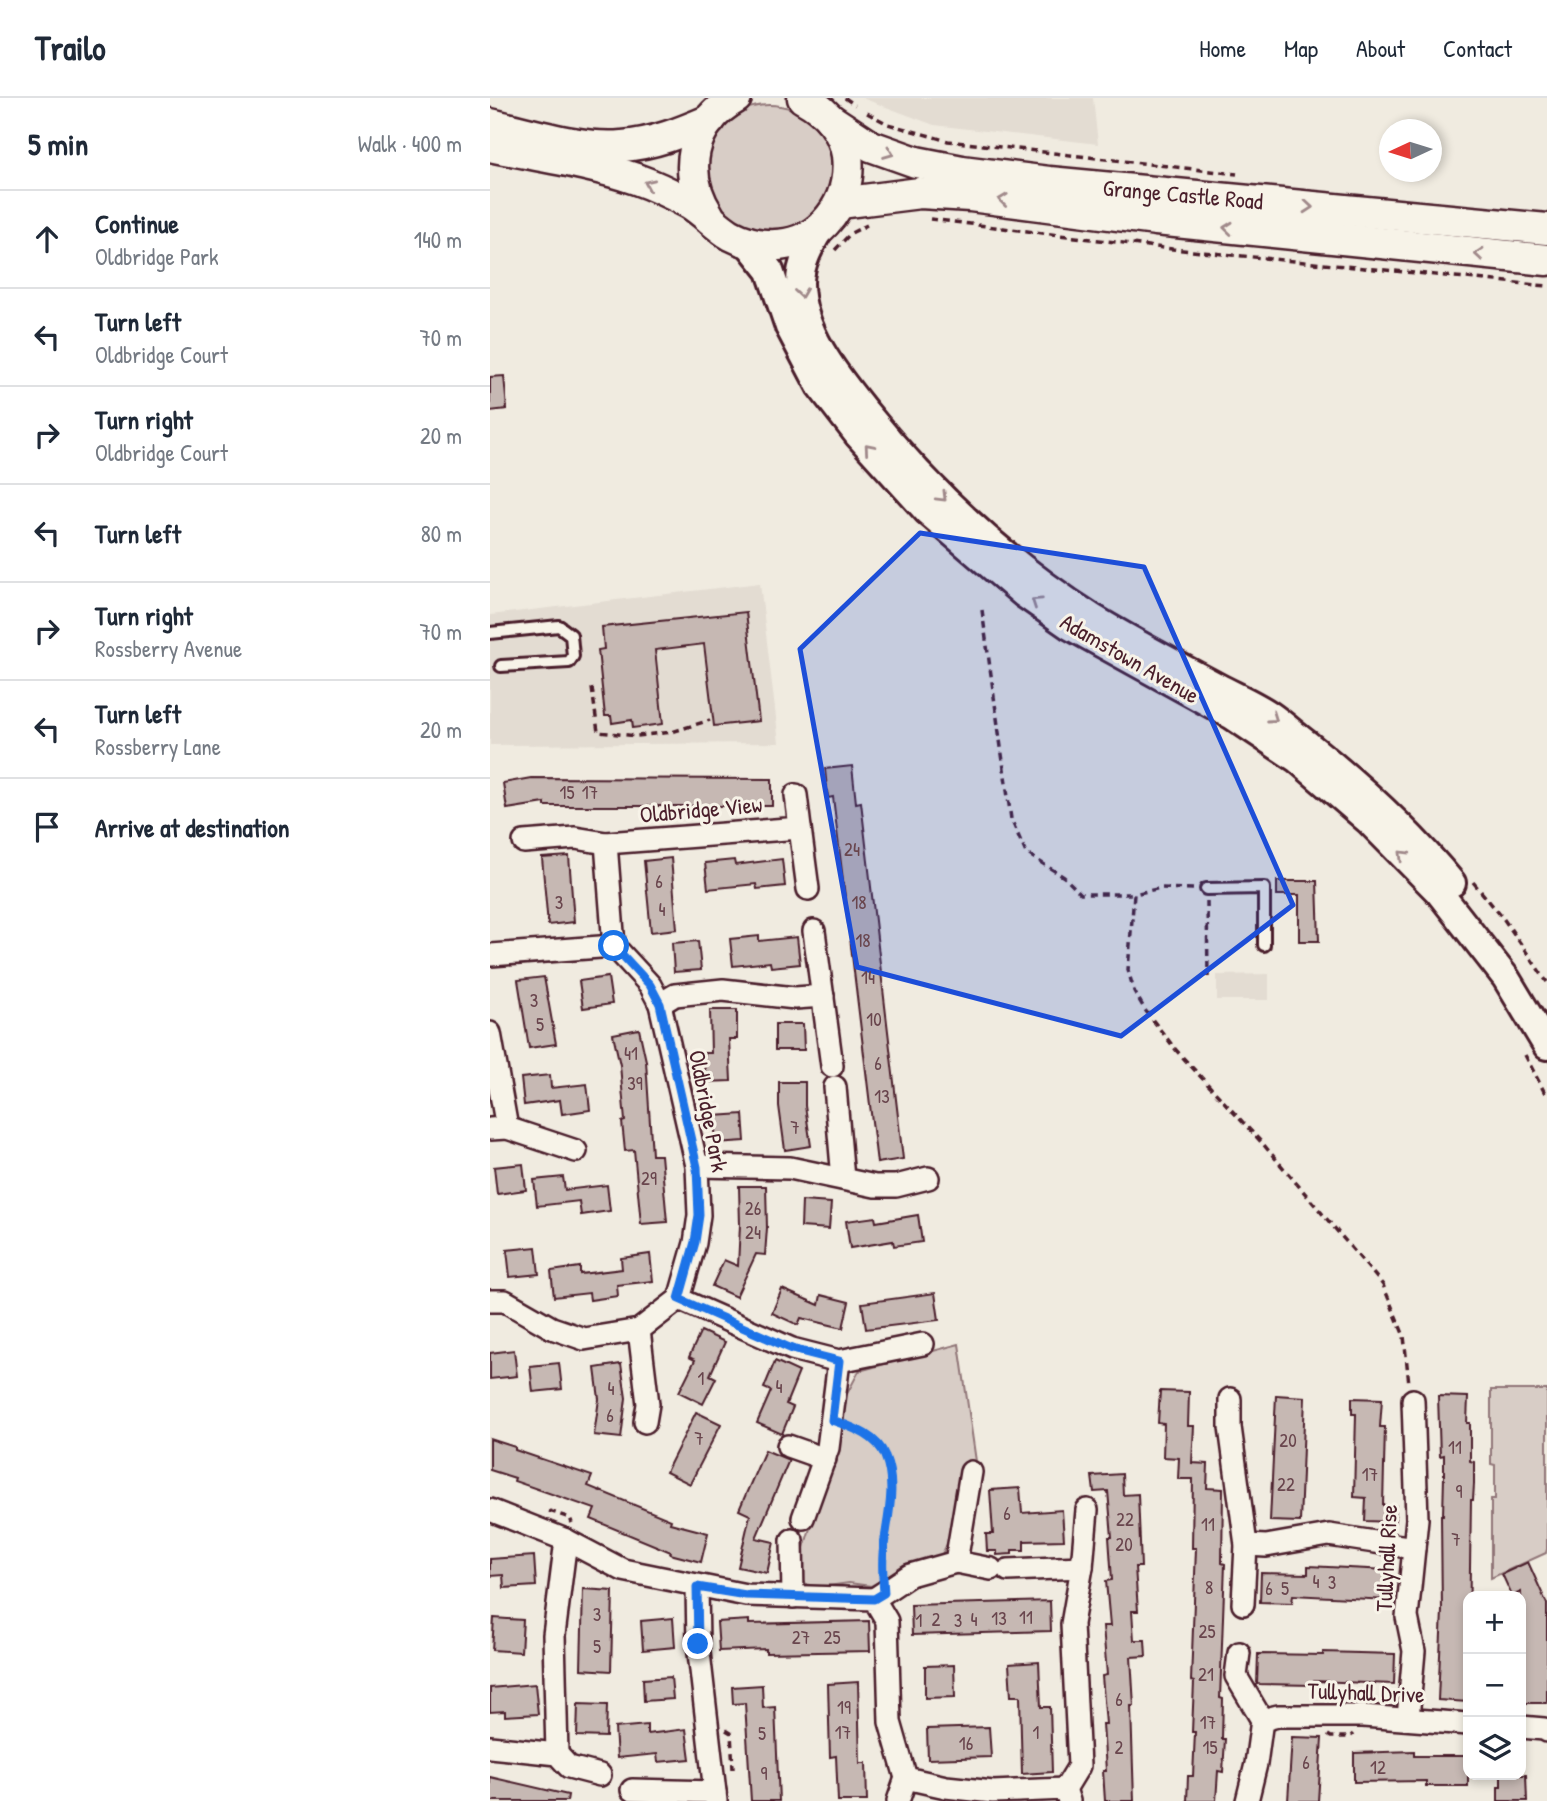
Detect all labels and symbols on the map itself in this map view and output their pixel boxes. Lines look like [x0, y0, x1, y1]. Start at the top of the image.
north arrow [1379, 119, 1442, 182]
one-way arrow [883, 144, 895, 158]
street label: Grange Castle Road [1102, 172, 1264, 216]
one-way arrow [644, 178, 656, 192]
one-way arrow [997, 192, 1009, 207]
one-way arrow [1303, 199, 1314, 214]
one-way arrow [1223, 221, 1234, 236]
one-way arrow [1473, 247, 1484, 262]
one-way arrow [794, 287, 809, 299]
one-way arrow [865, 443, 877, 456]
one-way arrow [934, 489, 947, 502]
one-way arrow [1031, 598, 1044, 610]
street label: Adamstown Avenue [1055, 606, 1205, 710]
one-way arrow [1265, 710, 1278, 722]
house number: 15 [560, 779, 574, 805]
house number: 17 [582, 779, 598, 805]
street label: Oldbridge View [638, 788, 764, 830]
house number: 24 [844, 836, 860, 862]
one-way arrow [1399, 851, 1411, 863]
house number: 6 [655, 868, 663, 894]
house number: 3 [555, 889, 563, 915]
house number: 18 [851, 889, 867, 915]
house number: 4 [658, 896, 666, 922]
house number: 18 [855, 927, 871, 953]
route start [598, 930, 629, 961]
house number: 14 [861, 964, 875, 990]
house number: 3 [530, 987, 538, 1013]
house number: 10 [866, 1006, 882, 1032]
house number: 5 [536, 1011, 544, 1037]
house number: 41 [624, 1040, 638, 1066]
street label: Oldbridge Park [682, 1047, 736, 1175]
house number: 6 [874, 1050, 882, 1076]
house number: 39 [627, 1070, 643, 1096]
house number: 13 [874, 1083, 890, 1109]
house number: 7 [790, 1114, 800, 1140]
house number: 29 [641, 1165, 657, 1191]
house number: 26 [745, 1195, 761, 1221]
house number: 24 [745, 1219, 761, 1245]
house number: 1 [698, 1365, 705, 1391]
house number: 4 [775, 1373, 783, 1399]
house number: 4 [607, 1375, 615, 1401]
house number: 6 [606, 1402, 614, 1428]
house number: 7 [694, 1425, 704, 1451]
house number: 20 [1279, 1427, 1297, 1453]
house number: 11 [1448, 1434, 1462, 1460]
house number: 17 [1362, 1461, 1378, 1487]
house number: 22 [1277, 1471, 1295, 1497]
house number: 9 [1456, 1478, 1463, 1504]
house number: 6 [1003, 1500, 1011, 1526]
street label: Tullyhall Rise [1368, 1504, 1404, 1612]
house number: 22 [1116, 1506, 1134, 1532]
house number: 11 [1201, 1511, 1215, 1537]
house number: 7 [1451, 1526, 1461, 1552]
house number: 20 [1115, 1531, 1133, 1557]
house number: 4 [1312, 1568, 1320, 1594]
house number: 3 [1328, 1569, 1336, 1595]
house number: 8 [1205, 1574, 1213, 1600]
house number: 6 [1265, 1575, 1273, 1601]
house number: 5 [1281, 1575, 1289, 1601]
house number: 3 [593, 1601, 601, 1627]
house number: 11 [1019, 1604, 1033, 1630]
house number: 13 [991, 1605, 1007, 1631]
house number: 2 [932, 1606, 941, 1632]
house number: 4 [970, 1606, 978, 1632]
house number: 1 [916, 1607, 923, 1633]
house number: 3 [954, 1607, 962, 1633]
house number: 25 [1199, 1618, 1215, 1644]
house number: 27 [792, 1624, 810, 1650]
house number: 25 [824, 1624, 840, 1650]
route end [682, 1628, 713, 1659]
house number: 5 [593, 1633, 601, 1659]
house number: 21 [1198, 1661, 1214, 1687]
street label: Tullyhall Drive [1307, 1674, 1425, 1710]
house number: 6 [1115, 1686, 1123, 1712]
house number: 19 [837, 1694, 851, 1720]
house number: 17 [1200, 1709, 1216, 1735]
house number: 17 [835, 1719, 851, 1745]
house number: 1 [1033, 1719, 1040, 1745]
house number: 5 [758, 1720, 766, 1746]
house number: 16 [959, 1730, 973, 1756]
house number: 2 [1115, 1734, 1124, 1760]
house number: 15 [1203, 1734, 1217, 1760]
house number: 6 [1302, 1749, 1310, 1775]
house number: 12 [1370, 1754, 1386, 1780]
house number: 9 [761, 1760, 768, 1786]

